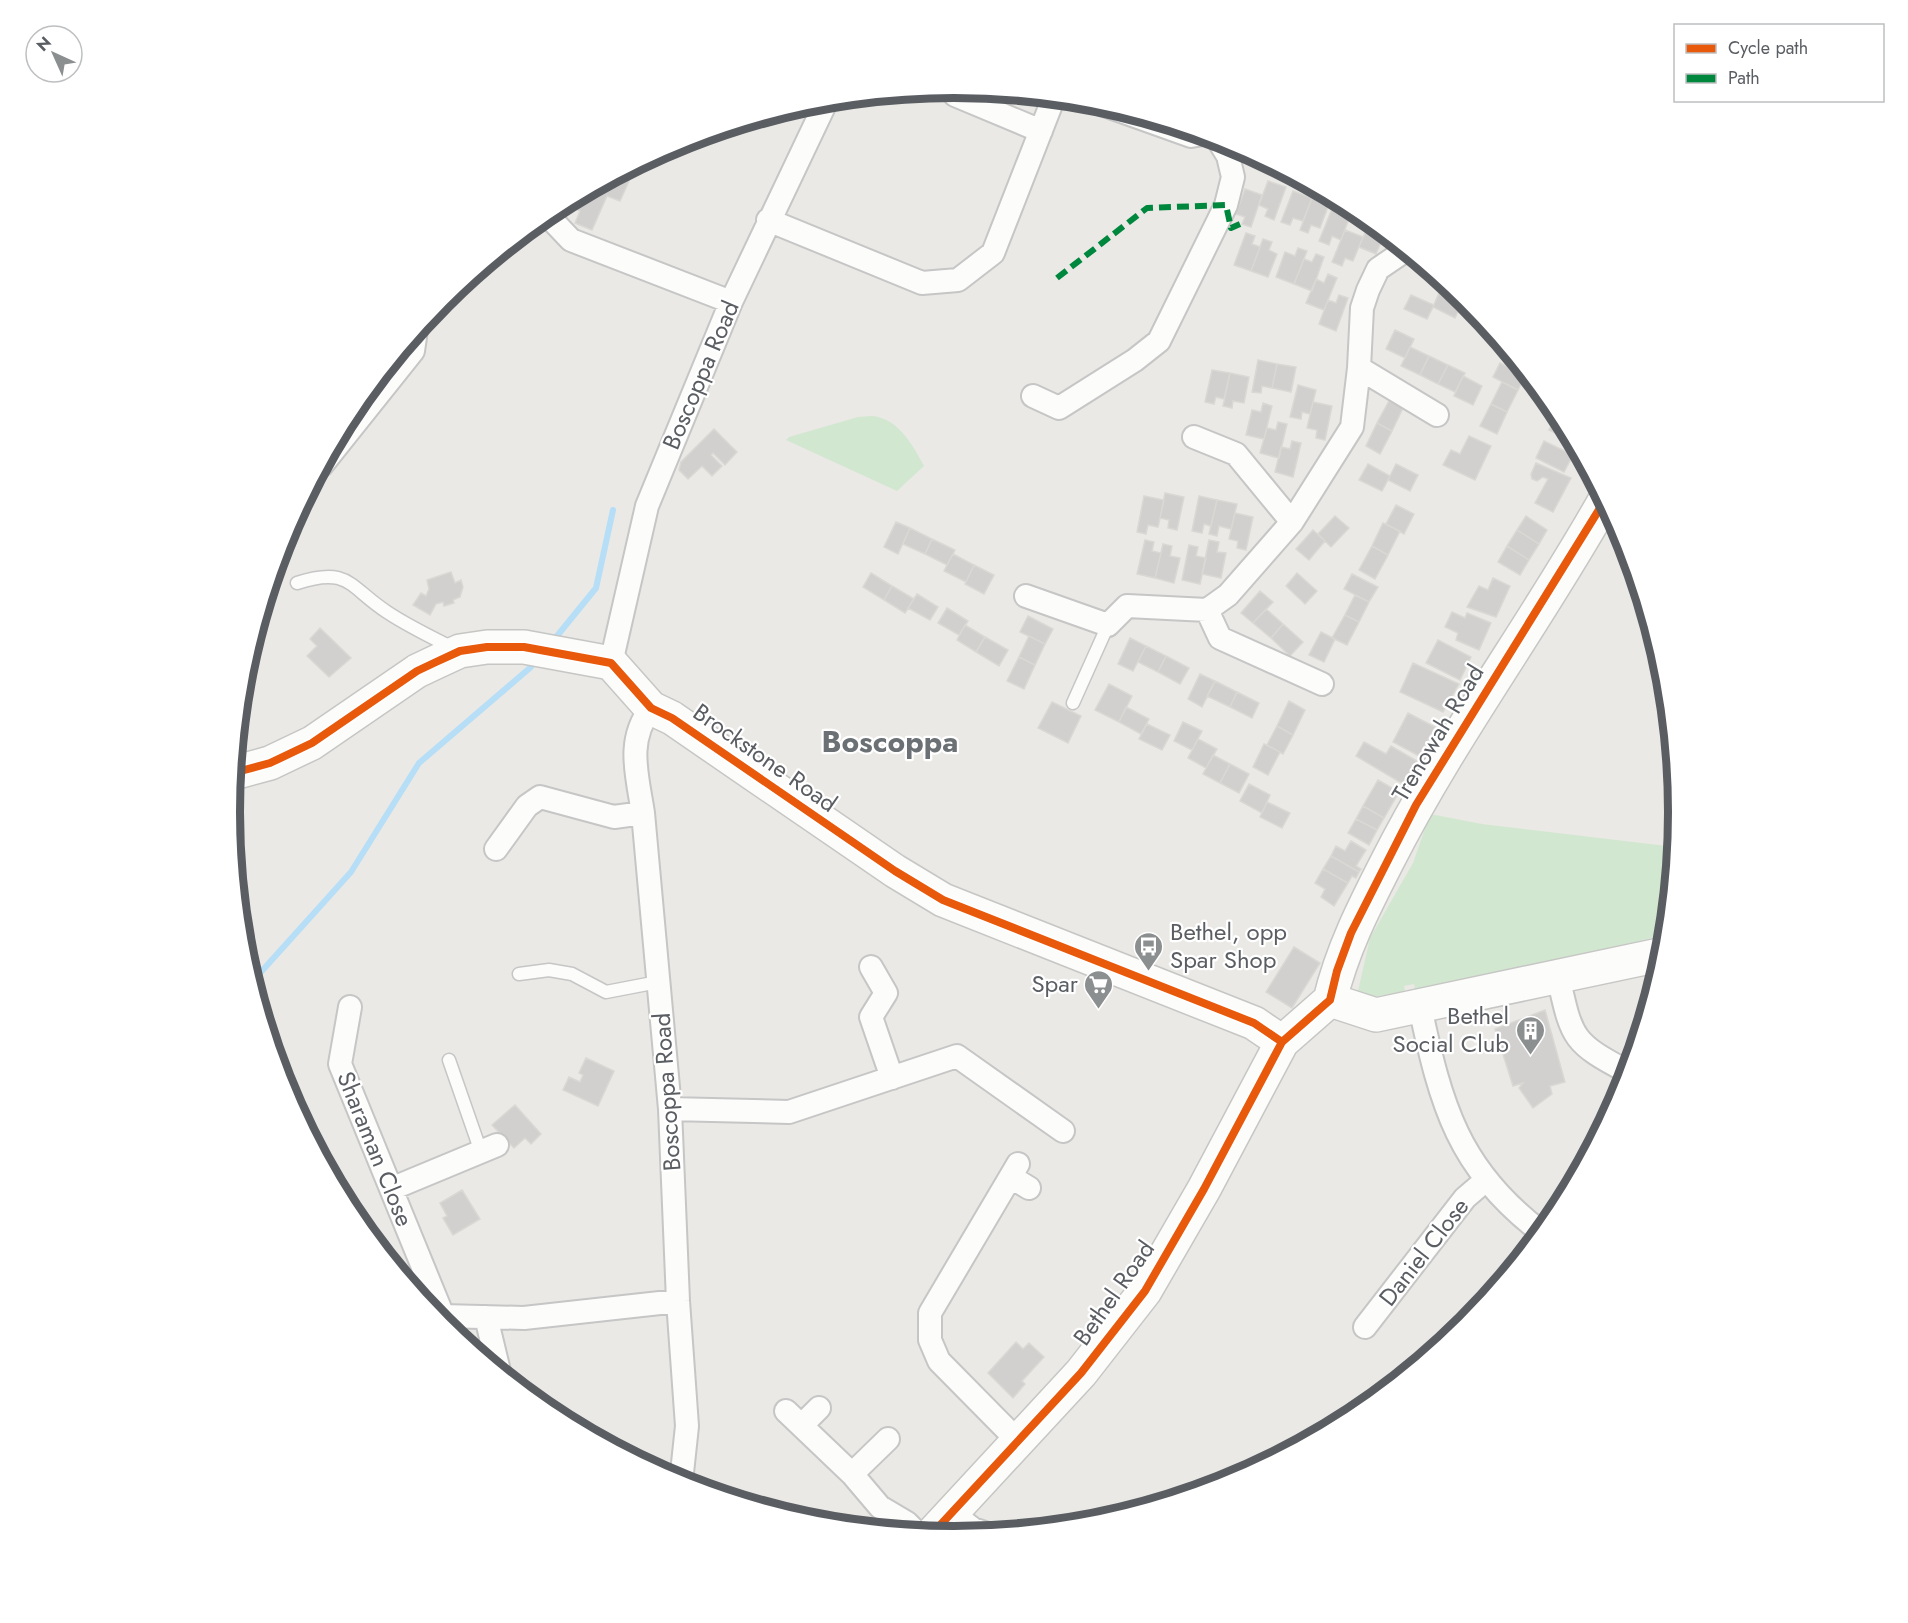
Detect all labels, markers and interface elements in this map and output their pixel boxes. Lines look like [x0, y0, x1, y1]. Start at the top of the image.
north arrow [24, 24, 84, 84]
legend [1674, 24, 1884, 102]
text: N [31, 31, 56, 56]
text: Cycle path [1728, 35, 1808, 61]
text: Path [1728, 65, 1760, 91]
street label: Boscoppa Road [653, 295, 748, 455]
street label: Trenowah Road [1383, 658, 1492, 808]
street label: Brockstone Road [686, 695, 844, 820]
district label: Boscoppa [821, 720, 959, 763]
place label: Bethel, opp Spar Shop [1170, 914, 1287, 977]
bus stop icon: Bethel, opp Spar Shop [1133, 930, 1165, 972]
place label: Spar [1031, 966, 1079, 1001]
supermarket icon: Spar [1083, 968, 1115, 1010]
place label: Bethel Social Club [1393, 998, 1509, 1061]
street label: Boscoppa Road [644, 1012, 689, 1172]
building icon: Bethel Social Club [1514, 1014, 1546, 1056]
street label: Sharaman Close [328, 1066, 422, 1232]
street label: Daniel Close [1370, 1190, 1477, 1313]
street label: Bethel Road [1065, 1233, 1163, 1352]

